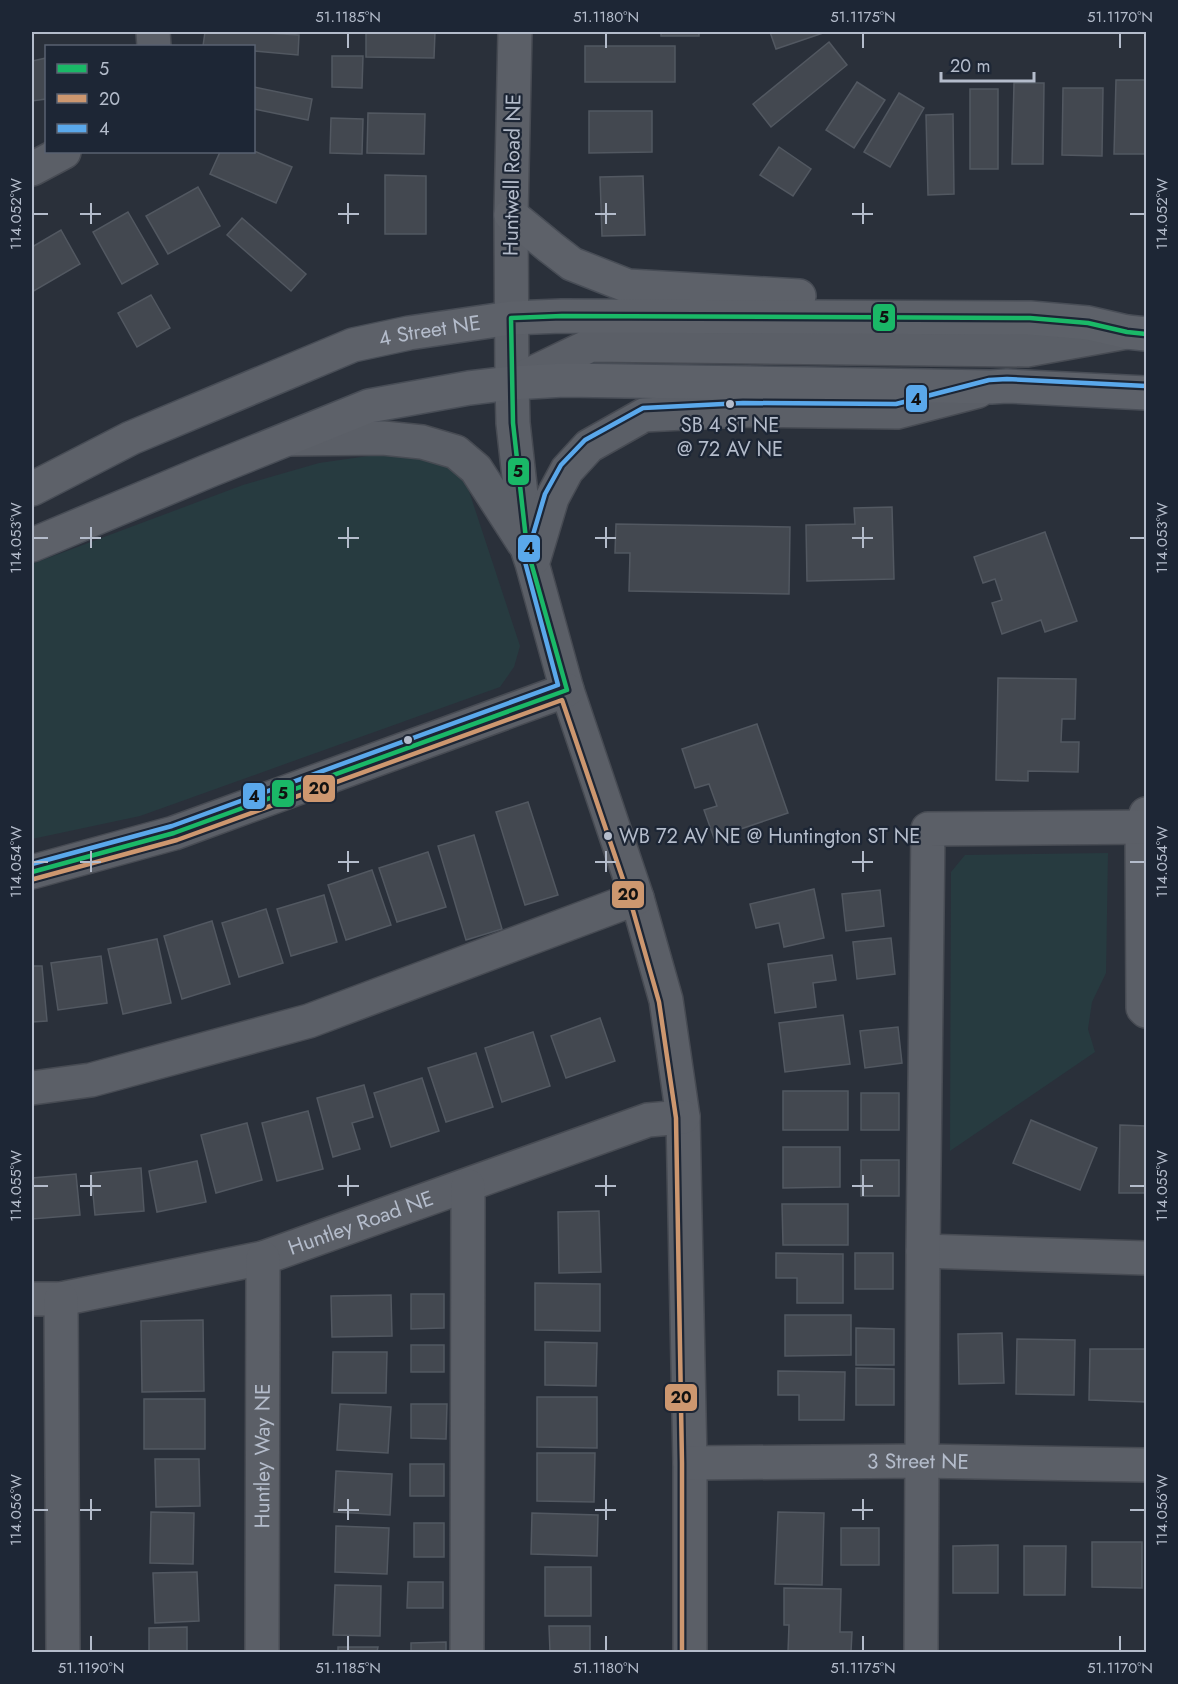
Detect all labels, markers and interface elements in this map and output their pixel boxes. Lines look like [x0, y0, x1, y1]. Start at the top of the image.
text: 51.1185°N [315, 6, 381, 28]
text: 51.1180°N [573, 6, 639, 28]
text: 51.1175°N [830, 6, 896, 28]
text: 51.1170°N [1087, 6, 1153, 28]
legend [45, 45, 255, 153]
scale bar [941, 45, 1034, 83]
text: 20 m [950, 53, 990, 79]
text: 5 [99, 56, 109, 82]
text: 20 [99, 86, 120, 112]
street label: Huntwell Road NE [496, 94, 528, 256]
text: 4 [99, 116, 110, 142]
text: 114.052°W [5, 178, 27, 250]
text: 114.052°W [1151, 178, 1173, 250]
line badge: 5 [872, 303, 896, 332]
text: 5 [879, 306, 889, 329]
street label: 4 Street NE [376, 308, 483, 354]
line badge: 4 [905, 384, 928, 413]
text: 4 [910, 388, 922, 411]
marker: SB 4 ST NE @ 72 AV NE [724, 398, 736, 410]
place label: SB 4 ST NE @ 72 AV NE [677, 411, 783, 464]
line badge: 5 [507, 457, 530, 486]
text: 5 [513, 460, 523, 483]
text: 114.053°W [5, 502, 27, 574]
text: 114.053°W [1151, 502, 1173, 574]
line badge: 4 [517, 534, 541, 563]
text: 4 [523, 537, 535, 560]
unlabelled marker [402, 734, 414, 746]
line badge: 20 [302, 774, 336, 803]
text: 20 [308, 777, 330, 800]
line badge: 5 [271, 779, 295, 808]
line badge: 4 [242, 782, 266, 810]
text: 5 [278, 782, 288, 805]
text: 4 [248, 785, 260, 808]
place label: WB 72 AV NE @ Huntington ST NE [619, 822, 920, 851]
text: 114.054°W [5, 826, 27, 898]
text: 114.054°W [1151, 826, 1173, 898]
marker: WB 72 AV NE @ Huntington ST NE [602, 830, 614, 842]
line badge: 20 [611, 880, 645, 909]
text: 20 [617, 883, 639, 906]
text: 114.055°W [5, 1150, 27, 1222]
text: 114.055°W [1151, 1150, 1173, 1222]
street label: Huntley Road NE [284, 1183, 438, 1263]
street label: Huntley Way NE [247, 1383, 278, 1529]
line badge: 20 [664, 1383, 698, 1412]
text: 20 [670, 1386, 692, 1409]
street label: 3 Street NE [867, 1446, 969, 1477]
text: 114.056°W [5, 1474, 27, 1546]
text: 114.056°W [1151, 1474, 1173, 1546]
text: 51.1190°N [58, 1657, 124, 1679]
text: 51.1185°N [315, 1657, 381, 1679]
text: 51.1180°N [573, 1657, 639, 1679]
text: 51.1175°N [830, 1657, 896, 1679]
text: 51.1170°N [1087, 1657, 1153, 1679]

